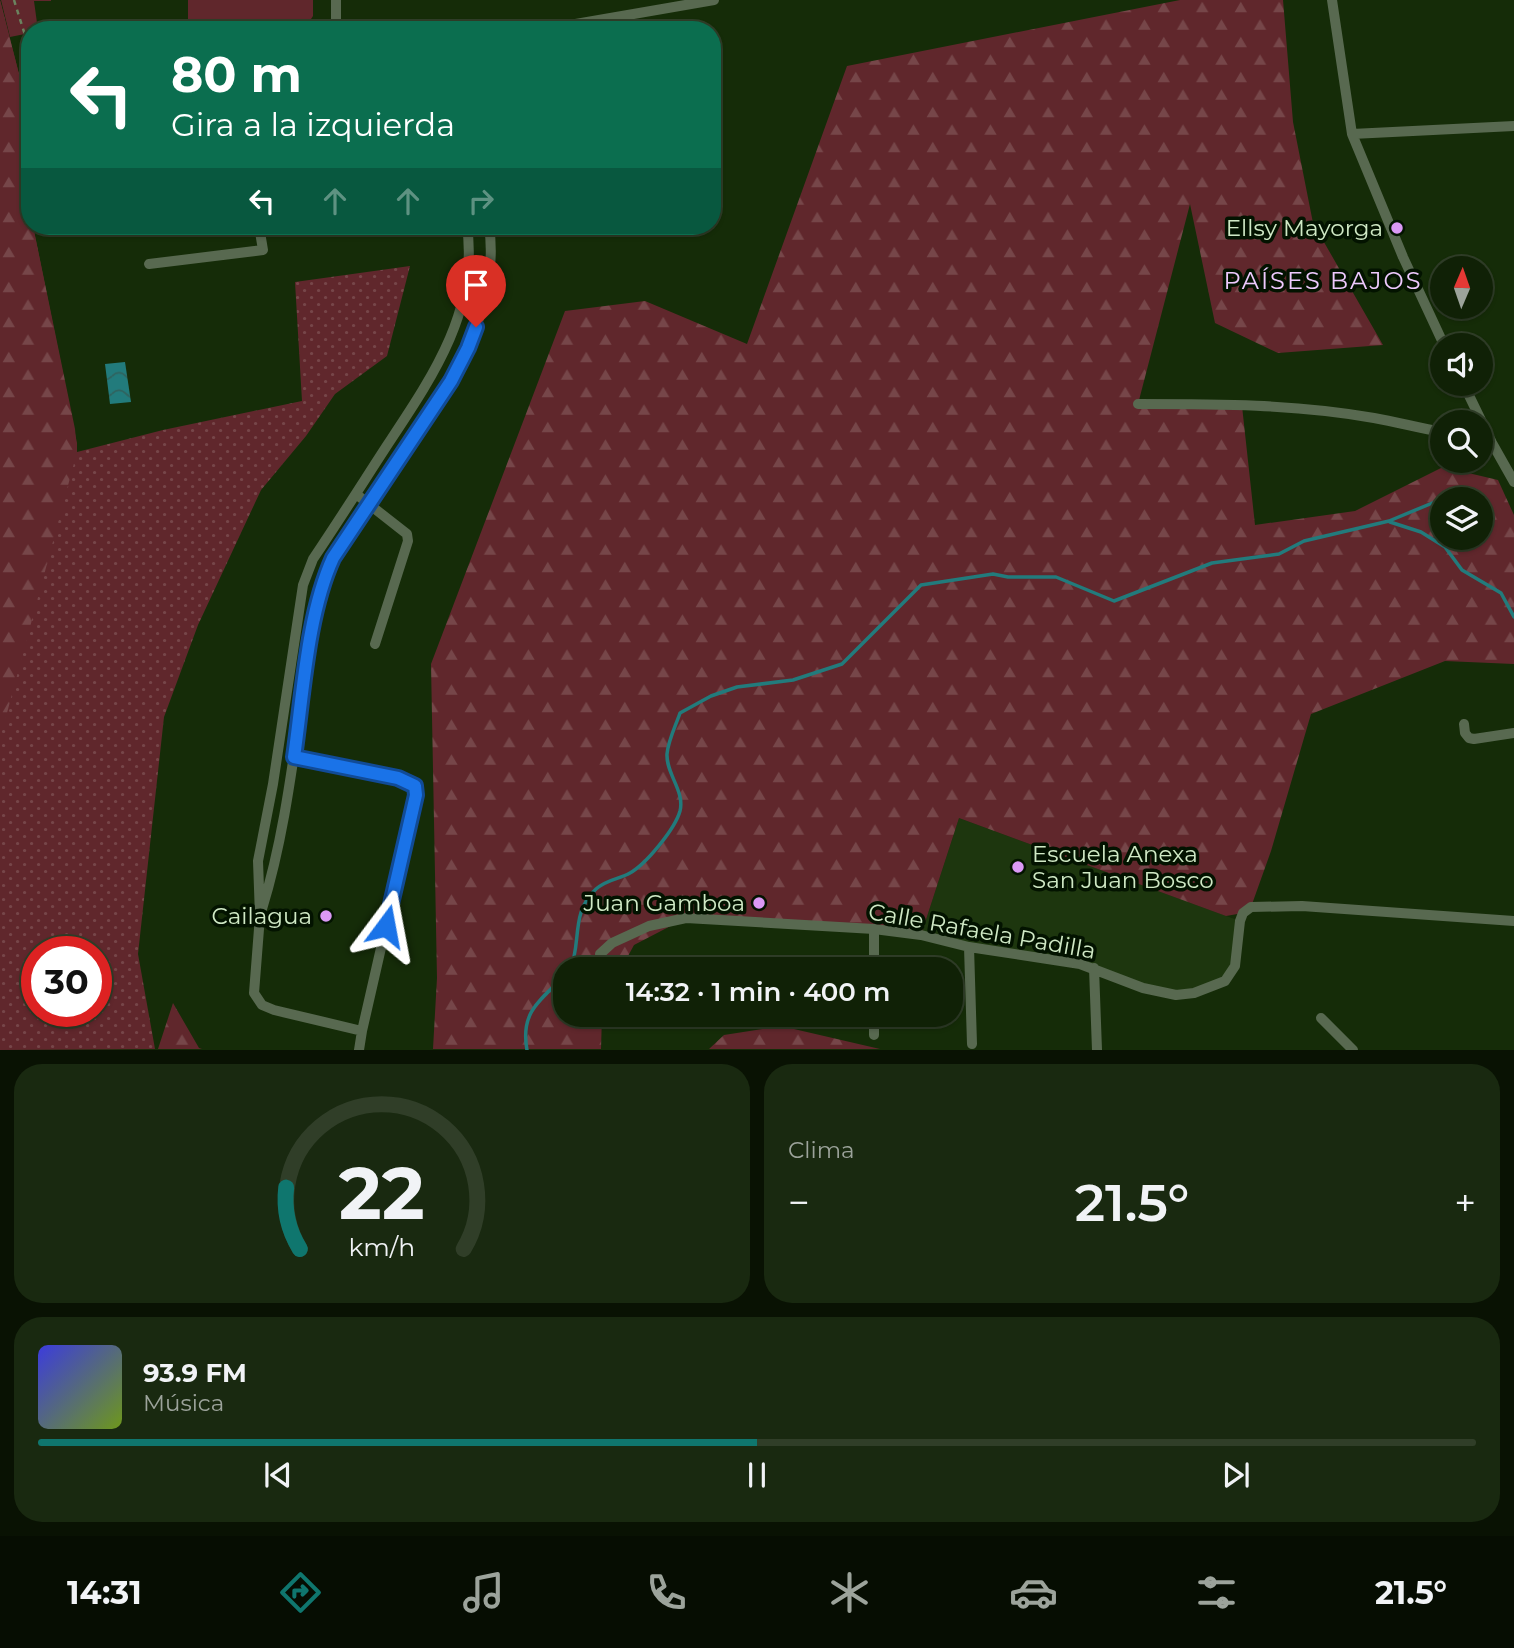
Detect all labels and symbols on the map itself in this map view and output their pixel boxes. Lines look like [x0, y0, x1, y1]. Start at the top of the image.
place label: Ellsy Mayorga [1226, 214, 1383, 242]
marker: Ellsy Mayorga [1389, 220, 1405, 236]
pin [446, 255, 506, 327]
north arrow [1430, 256, 1493, 318]
district label: PAÍSES BAJOS [1224, 266, 1422, 295]
place label: Escuela Anexa San Juan Bosco [1032, 840, 1214, 894]
marker: Escuela Anexa San Juan Bosco [1010, 859, 1026, 875]
position arrow [349, 889, 423, 963]
place label: Juan Gamboa [583, 889, 745, 917]
marker: Juan Gamboa [751, 895, 767, 911]
street label: Calle Rafaela Padilla [866, 897, 1098, 965]
place label: Cailagua [212, 902, 312, 930]
marker: Cailagua [318, 908, 334, 924]
speed limit sign: 30 [21, 936, 112, 1027]

